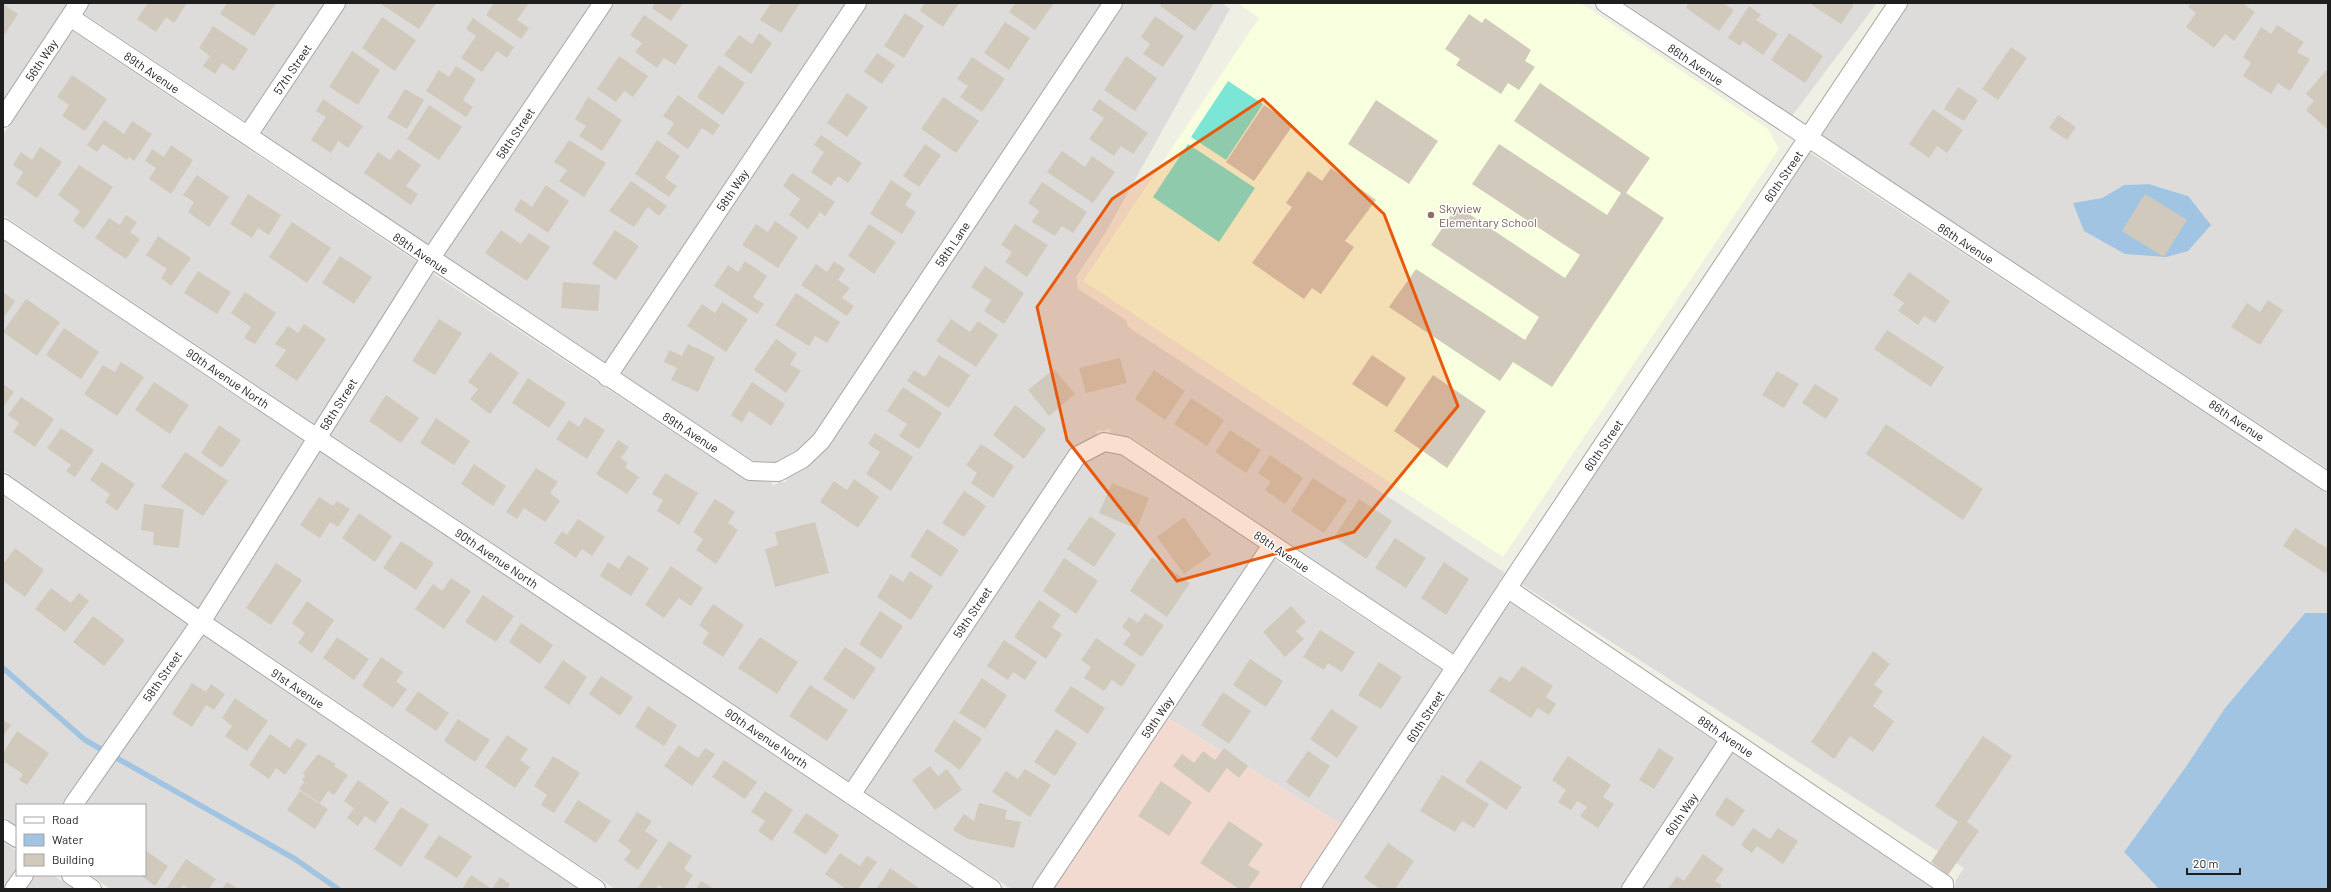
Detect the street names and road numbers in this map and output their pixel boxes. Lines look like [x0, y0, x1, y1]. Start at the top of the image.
street label: 56th Way [22, 36, 60, 83]
street label: 86th Avenue [1666, 40, 1726, 88]
street label: 57th Street [270, 41, 314, 97]
street label: 89th Avenue [122, 48, 182, 96]
street label: 58th Street [493, 105, 537, 161]
street label: 60th Street [1761, 148, 1805, 204]
street label: 58th Way [713, 166, 751, 213]
street label: 58th Lane [932, 219, 972, 269]
street label: 86th Avenue [1935, 220, 1997, 266]
street label: 89th Avenue [391, 229, 451, 277]
street label: 90th Avenue North [184, 345, 272, 411]
street label: 58th Street [317, 376, 359, 432]
street label: 86th Avenue [2207, 396, 2267, 444]
street label: 89th Avenue [660, 409, 722, 455]
street label: 60th Street [1581, 417, 1625, 473]
street label: 90th Avenue North [453, 525, 541, 591]
street label: 89th Avenue [1252, 527, 1312, 575]
street label: 59th Street [950, 584, 994, 640]
street label: 58th Street [140, 648, 184, 704]
street label: 91st Avenue [269, 665, 327, 711]
street label: 60th Street [1403, 687, 1447, 745]
street label: 59th Way [1138, 693, 1176, 740]
street label: 90th Avenue North [723, 705, 811, 771]
street label: 88th Avenue [1696, 712, 1756, 760]
street label: 60th Way [1662, 790, 1700, 838]

